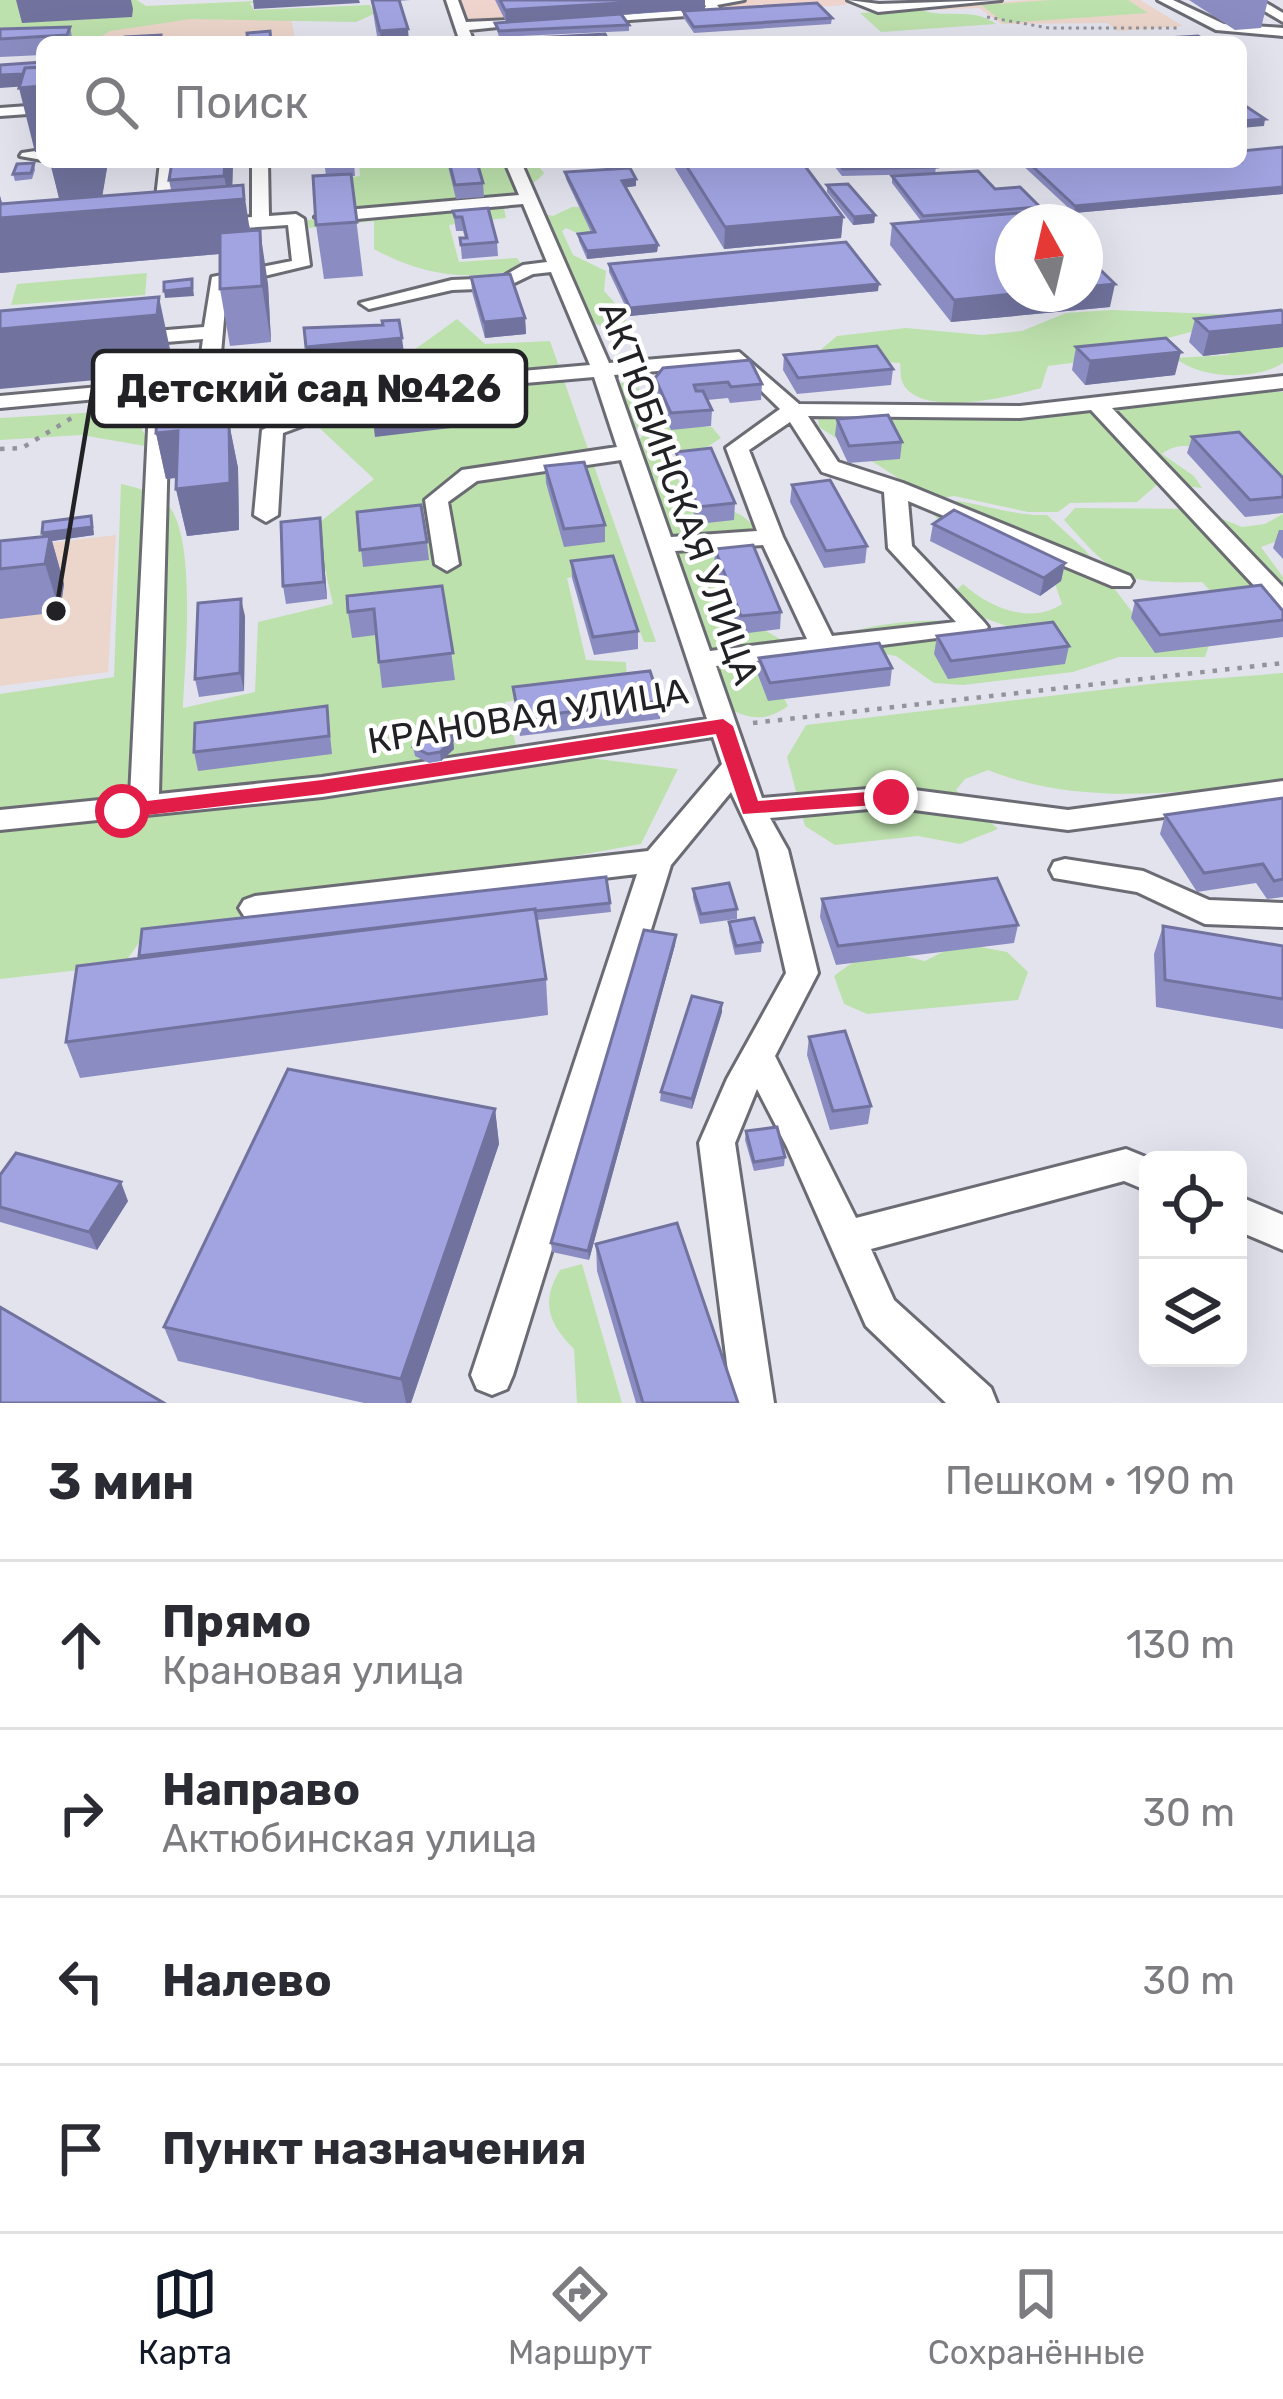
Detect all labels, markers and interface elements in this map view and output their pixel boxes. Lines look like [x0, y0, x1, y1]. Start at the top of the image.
search box [36, 36, 1247, 168]
icon: search [78, 69, 144, 135]
text: Поиск [174, 76, 308, 129]
north arrow [995, 204, 1103, 312]
street label: АКТЮБИНСКАЯ УЛИЦА [590, 296, 768, 690]
callout: Детский сад №426 [93, 351, 526, 426]
text: Детский сад №426 [117, 366, 501, 412]
street label: КРАНОВАЯ УЛИЦА [365, 669, 691, 763]
route end [864, 770, 918, 824]
route start [95, 784, 149, 838]
map controls [1139, 1151, 1247, 1367]
button: locate [1139, 1151, 1247, 1259]
button: layers [1139, 1259, 1247, 1367]
text: 3 мин [48, 1451, 194, 1512]
text: Пешком · 190 m [945, 1458, 1235, 1504]
text: Прямо [162, 1595, 311, 1648]
icon: ahead [48, 1612, 114, 1678]
text: 130 m [1126, 1622, 1235, 1668]
text: Крановая улица [162, 1648, 464, 1694]
text: Направо [162, 1763, 360, 1816]
icon: right [48, 1780, 114, 1846]
text: 30 m [1143, 1790, 1235, 1836]
text: Актюбинская улица [162, 1816, 537, 1862]
icon: left [48, 1948, 114, 2014]
text: Налево [162, 1954, 332, 2007]
text: 30 m [1143, 1958, 1235, 2004]
icon: arrive [48, 2116, 114, 2182]
text: Пункт назначения [162, 2122, 587, 2175]
tab: Карта [138, 2261, 232, 2372]
tab: Маршрут [508, 2261, 652, 2372]
tab: Сохранённые [928, 2261, 1145, 2372]

